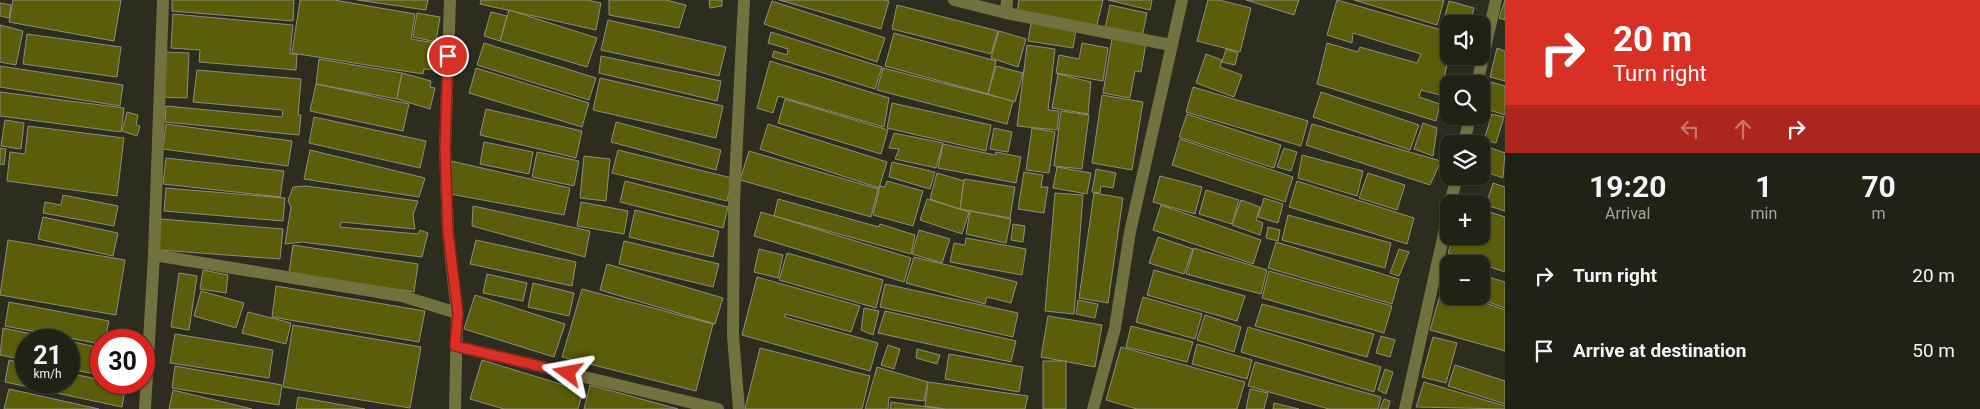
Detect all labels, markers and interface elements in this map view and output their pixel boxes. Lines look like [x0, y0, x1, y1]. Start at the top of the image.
map controls [1440, 15, 1490, 305]
button: sound [1440, 15, 1490, 65]
text: 20 m [1613, 19, 1692, 60]
icon: right [1530, 20, 1595, 85]
pin [427, 35, 469, 77]
icon: arrive [434, 42, 462, 70]
text: Turn right [1613, 61, 1707, 86]
button: search [1440, 75, 1490, 125]
icon: left [1676, 115, 1704, 143]
icon: ahead [1729, 115, 1757, 143]
icon: right [1782, 115, 1810, 143]
button: layers [1440, 135, 1490, 185]
text: 19:20 [1589, 169, 1666, 204]
text: 1 [1755, 169, 1773, 204]
text: 70 [1861, 169, 1896, 204]
button: + [1440, 195, 1490, 245]
text: Arrival [1605, 204, 1650, 223]
text: min [1751, 204, 1777, 223]
text: m [1872, 204, 1886, 223]
button: − [1440, 255, 1490, 305]
icon: right [1530, 262, 1558, 290]
text: Turn right [1573, 264, 1657, 287]
text: 20 m [1912, 264, 1955, 287]
speed limit sign: 30 [90, 329, 155, 394]
icon: arrive [1530, 337, 1558, 365]
text: Arrive at destination [1573, 339, 1746, 362]
text: 50 m [1912, 339, 1955, 362]
text: 21 [33, 341, 62, 370]
position arrow [541, 346, 593, 398]
text: km/h [33, 367, 62, 381]

